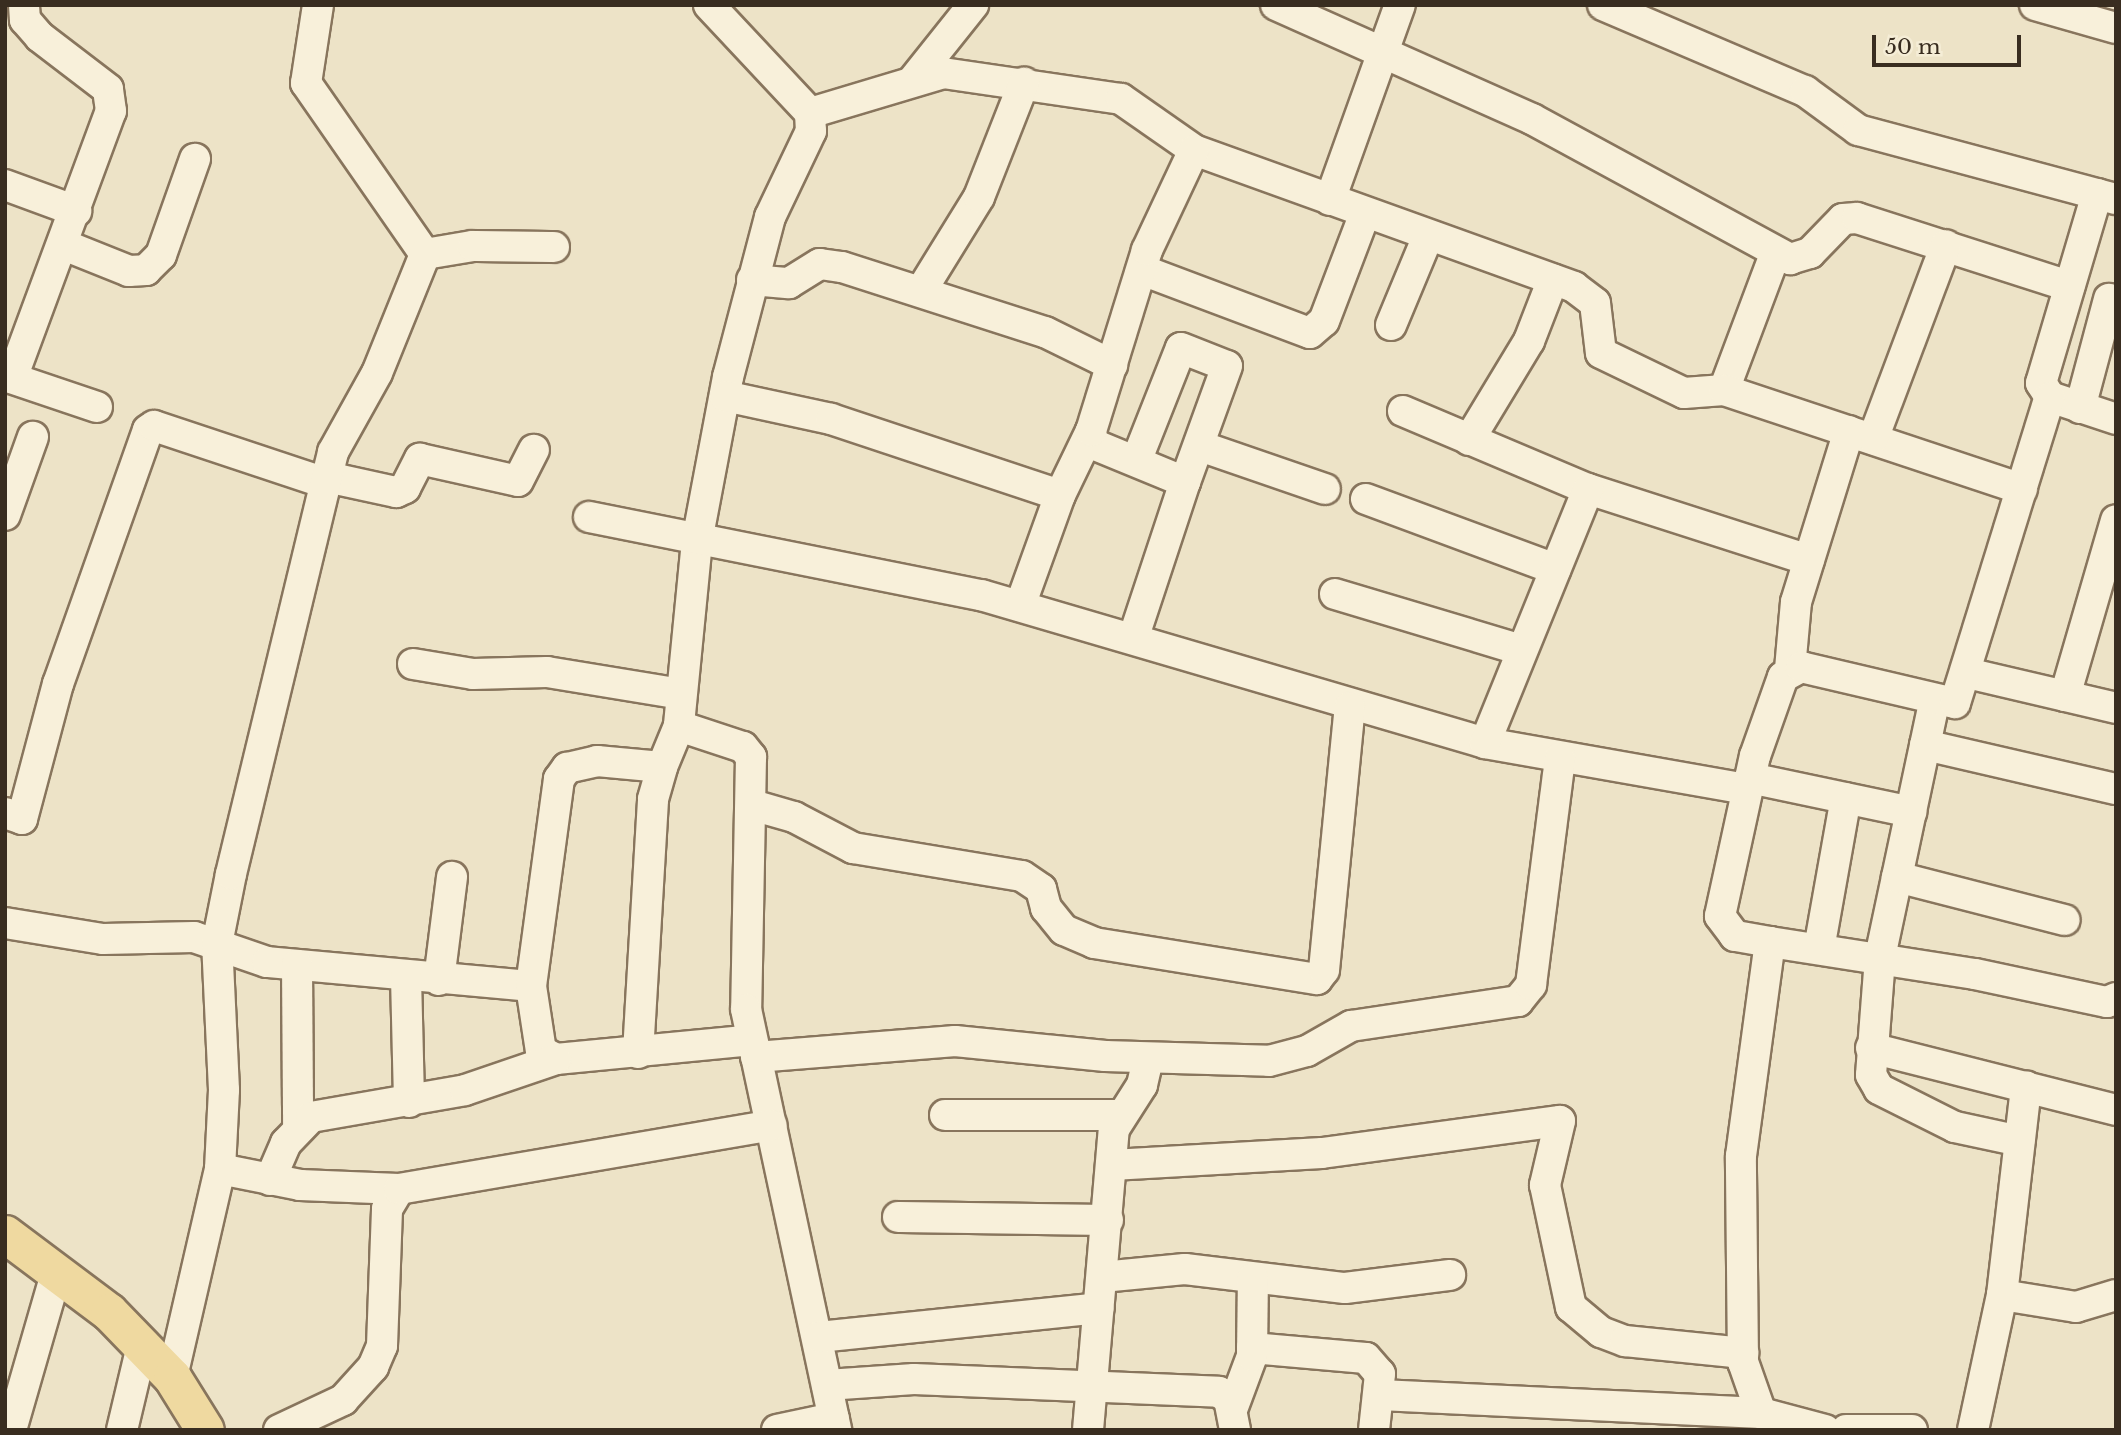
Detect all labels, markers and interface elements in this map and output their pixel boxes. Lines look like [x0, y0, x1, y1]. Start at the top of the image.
scale bar [1876, 21, 2025, 65]
text: 50 m [1885, 34, 1940, 60]

